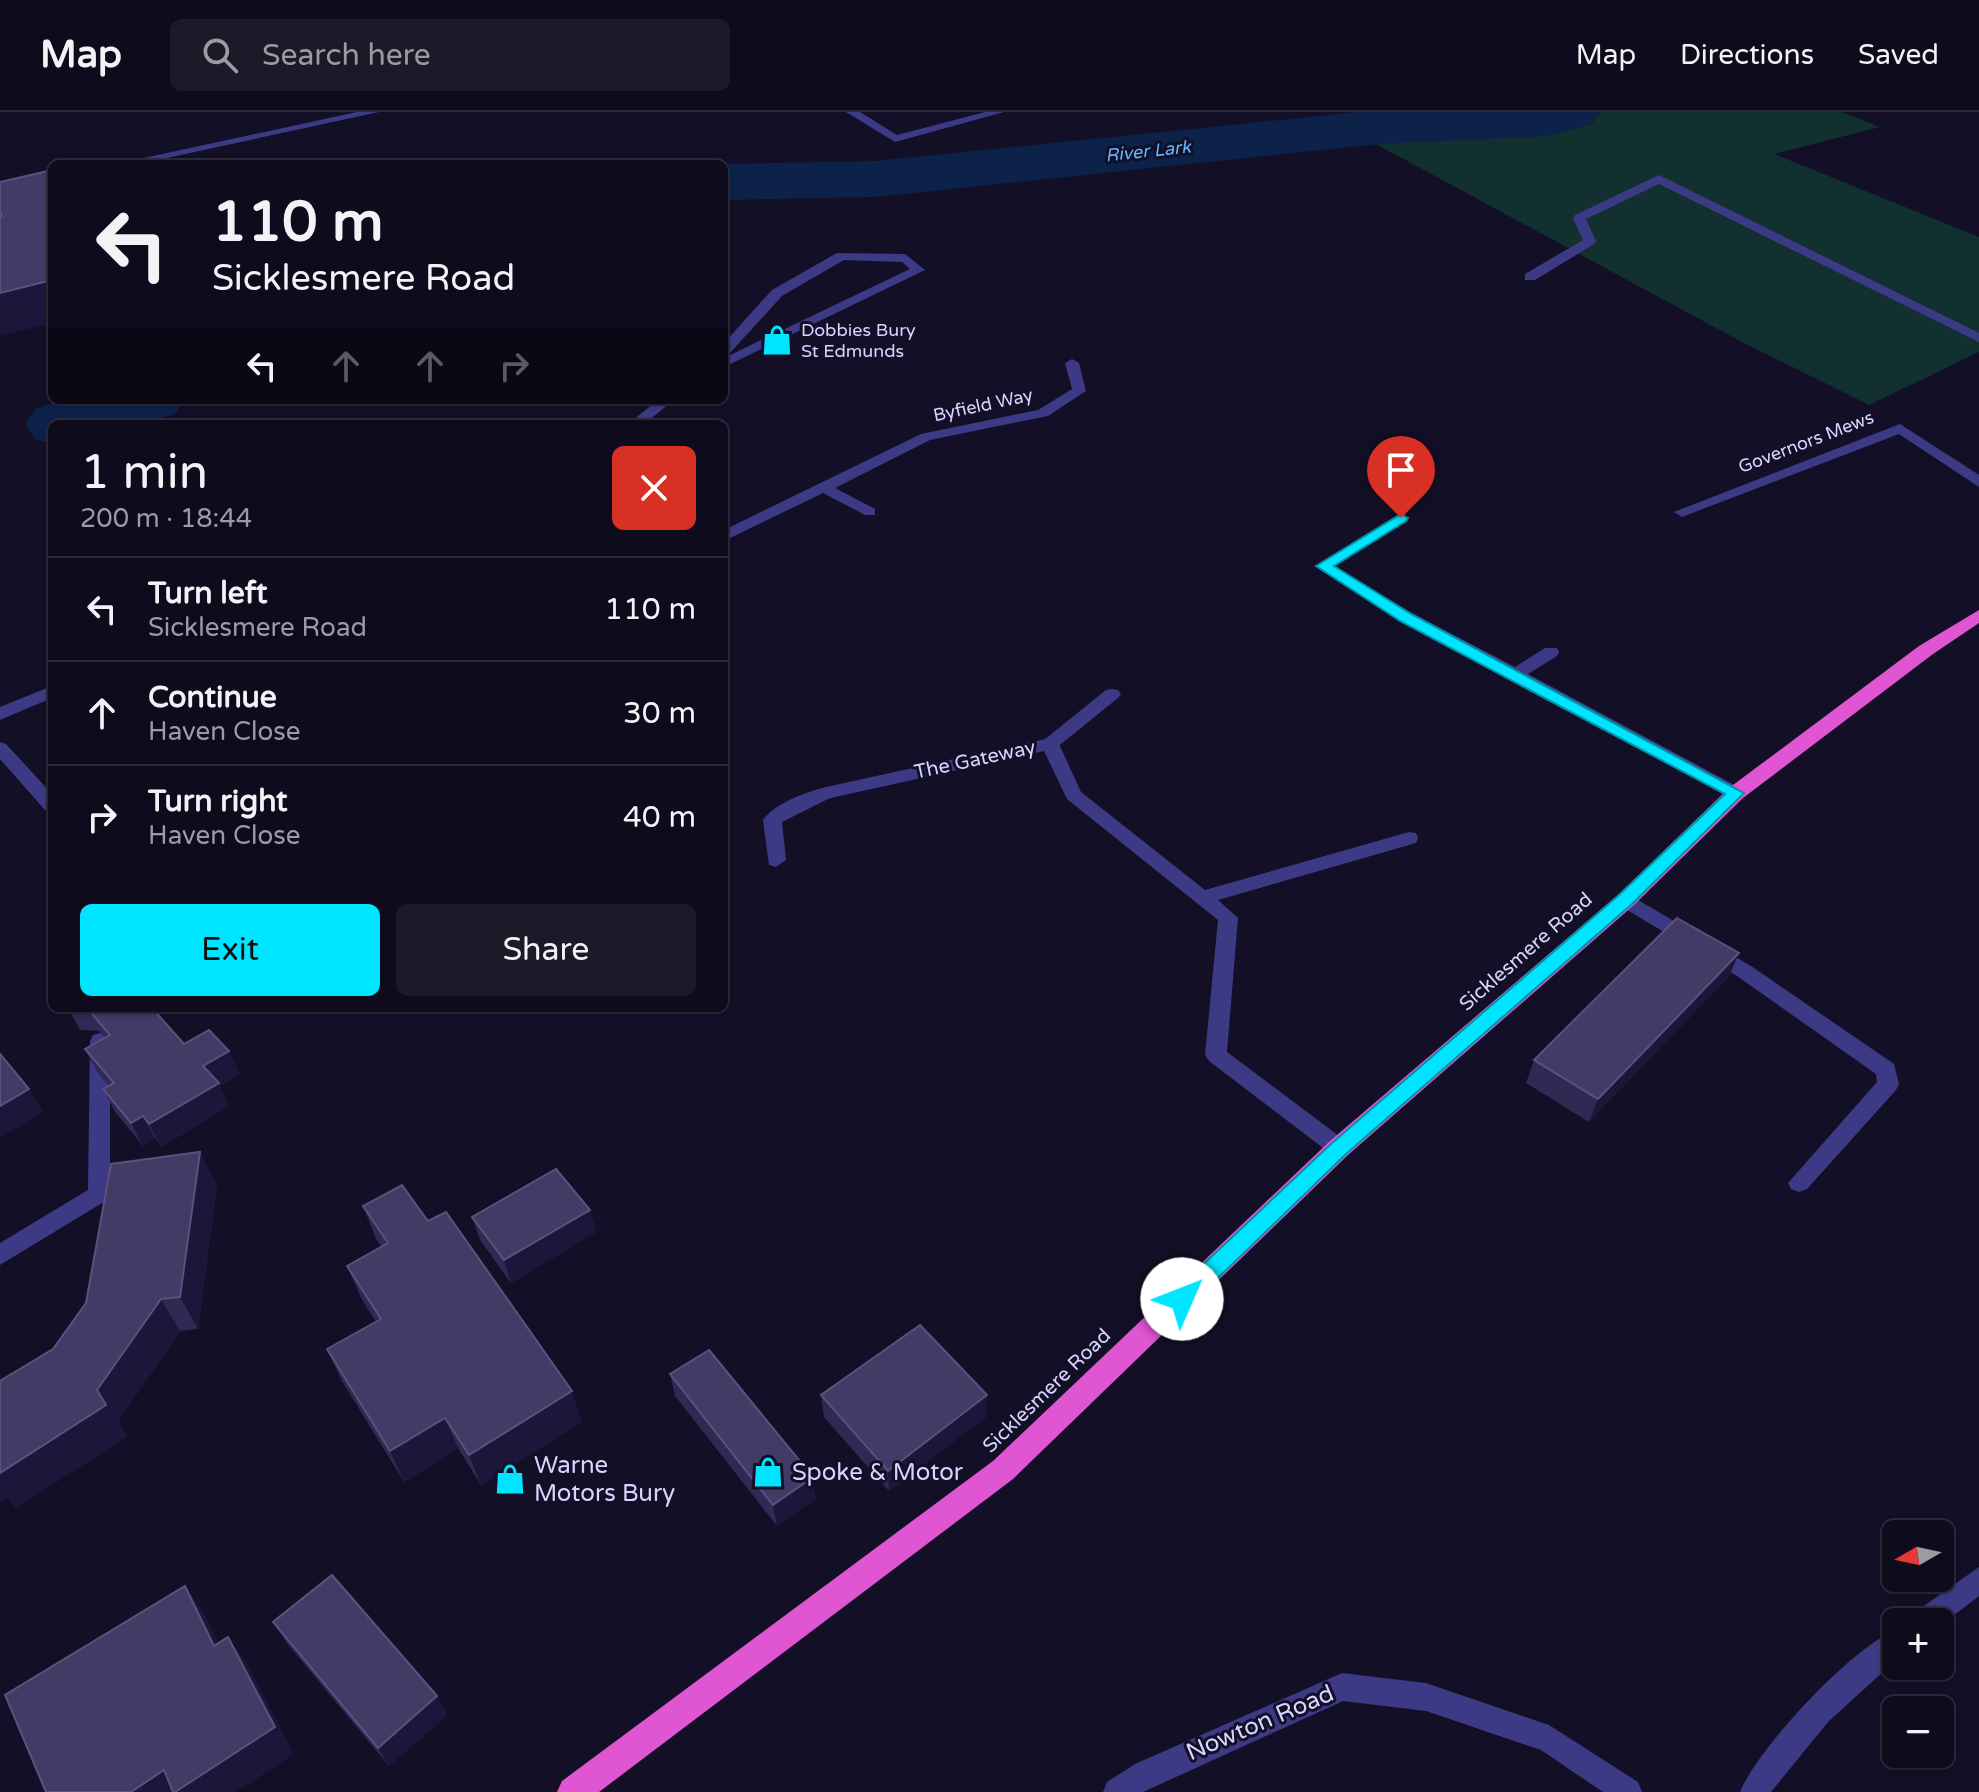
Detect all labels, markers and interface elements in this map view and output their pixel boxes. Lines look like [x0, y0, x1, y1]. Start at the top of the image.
search box [170, 19, 730, 91]
text: Map [40, 32, 122, 78]
icon: search [198, 33, 242, 77]
text: Search here [262, 37, 431, 74]
text: Map [1576, 38, 1636, 72]
text: Directions [1680, 38, 1814, 72]
text: Saved [1858, 38, 1939, 72]
water label: River Lark [1104, 135, 1193, 166]
text: 110 m [212, 189, 383, 256]
icon: left [80, 192, 184, 296]
text: Sicklesmere Road [212, 257, 515, 300]
place label: Dobbies Bury St Edmunds [801, 319, 916, 362]
shop icon: Dobbies Bury St Edmunds [760, 323, 794, 357]
icon: left [240, 344, 284, 388]
icon: ahead [324, 344, 368, 388]
icon: ahead [408, 344, 452, 388]
icon: right [492, 344, 536, 388]
street label: Byfield Way [931, 384, 1035, 426]
street label: Governors Mews [1735, 406, 1877, 478]
pin [1367, 436, 1435, 518]
text: 1 min [80, 444, 208, 502]
button: close [612, 446, 696, 530]
icon: arrive [1379, 448, 1423, 492]
text: 200 m · 18:44 [80, 503, 252, 534]
text: Turn left [148, 575, 267, 612]
icon: left [80, 587, 124, 631]
text: 110 m [604, 591, 696, 628]
text: Sicklesmere Road [148, 612, 367, 643]
text: Continue [148, 679, 277, 716]
icon: ahead [80, 691, 124, 735]
text: 30 m [623, 695, 696, 732]
text: Haven Close [148, 716, 300, 747]
street label: The Gateway [912, 735, 1038, 785]
text: Turn right [148, 783, 288, 820]
icon: right [80, 795, 124, 839]
text: 40 m [623, 799, 696, 836]
text: Haven Close [148, 820, 300, 851]
street label: Sicklesmere Road [1455, 888, 1597, 1016]
button: Exit [80, 904, 380, 996]
button: Share [396, 904, 696, 996]
position arrow [1140, 1257, 1224, 1341]
street label: Sicklesmere Road [978, 1324, 1116, 1458]
place label: Warne Motors Bury [534, 1451, 675, 1508]
shop icon: Spoke & Motor [751, 1455, 785, 1489]
place label: Spoke & Motor [792, 1458, 964, 1487]
shop icon: Warne Motors Bury [493, 1462, 527, 1496]
north arrow [1882, 1520, 1954, 1592]
map controls [1882, 1520, 1954, 1768]
button: + [1882, 1608, 1954, 1680]
street label: Nowton Road [1182, 1679, 1338, 1767]
button: − [1882, 1696, 1954, 1768]

